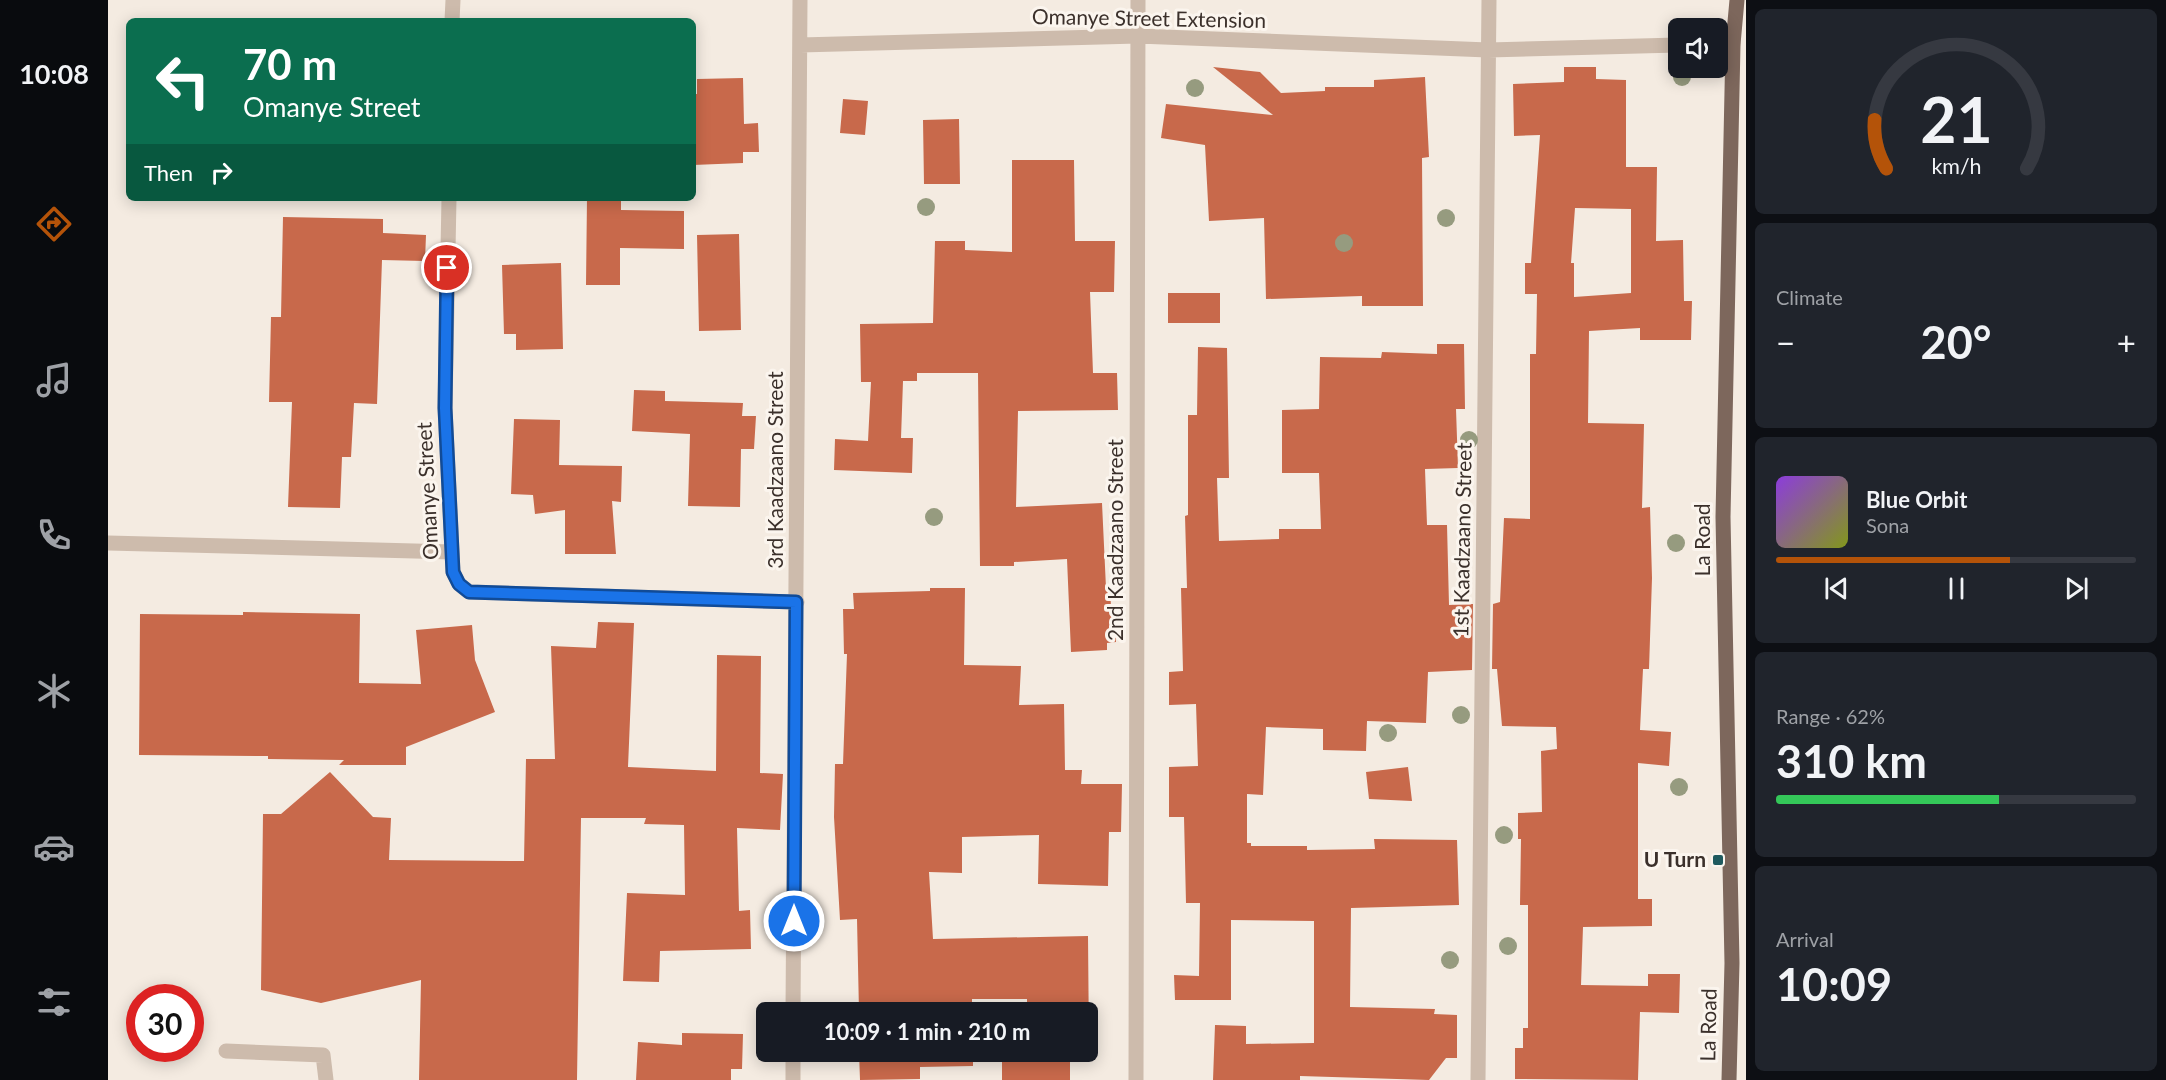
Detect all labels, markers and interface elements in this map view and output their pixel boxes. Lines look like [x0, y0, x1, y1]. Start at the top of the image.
street label: Omanye Street Extension [1032, 3, 1266, 32]
map controls [1668, 18, 1728, 78]
button: sound [1668, 18, 1728, 78]
text: 70 m [243, 39, 337, 89]
icon: left [144, 42, 222, 120]
text: 10:08 [19, 57, 89, 90]
text: 21 [1920, 81, 1992, 156]
text: Omanye Street [243, 90, 421, 123]
text: km/h [1931, 153, 1981, 179]
icon: right [205, 156, 238, 189]
text: Then [144, 159, 193, 186]
icon: directions [33, 203, 75, 245]
pin [421, 242, 472, 293]
icon: arrive [430, 251, 463, 284]
text: Climate [1776, 285, 1843, 309]
text: 20° [1921, 315, 1991, 369]
text: − [1776, 322, 1795, 362]
text: + [2117, 322, 2136, 362]
icon: music [33, 359, 75, 401]
street label: 3rd Kaadzaano Street [762, 371, 787, 569]
street label: Omanye Street [410, 421, 443, 561]
street label: 2nd Kaadzaano Street [1102, 438, 1127, 641]
street label: 1st Kaadzaano Street [1447, 442, 1476, 638]
text: Blue Orbit [1866, 486, 1967, 513]
street label: La Road [1689, 503, 1714, 577]
text: Sona [1866, 513, 1909, 537]
icon: phone [33, 514, 75, 556]
icon: previous [1820, 572, 1853, 605]
icon: pause [1940, 572, 1973, 605]
icon: next [2060, 572, 2093, 605]
icon: climate [33, 670, 75, 712]
text: Range · 62% [1776, 704, 1885, 728]
text: 310 km [1776, 734, 1927, 788]
icon: car [33, 826, 75, 868]
place label: U Turn [1644, 846, 1706, 871]
marker: U Turn [1711, 853, 1725, 867]
position arrow [762, 889, 826, 953]
text: Arrival [1776, 927, 1834, 951]
text: 10:09 [1776, 957, 1892, 1011]
icon: filters [33, 981, 75, 1023]
speed limit sign: 30 [126, 984, 204, 1062]
street label: La Road [1694, 988, 1721, 1062]
text: 10:09 · 1 min · 210 m [824, 1018, 1030, 1045]

